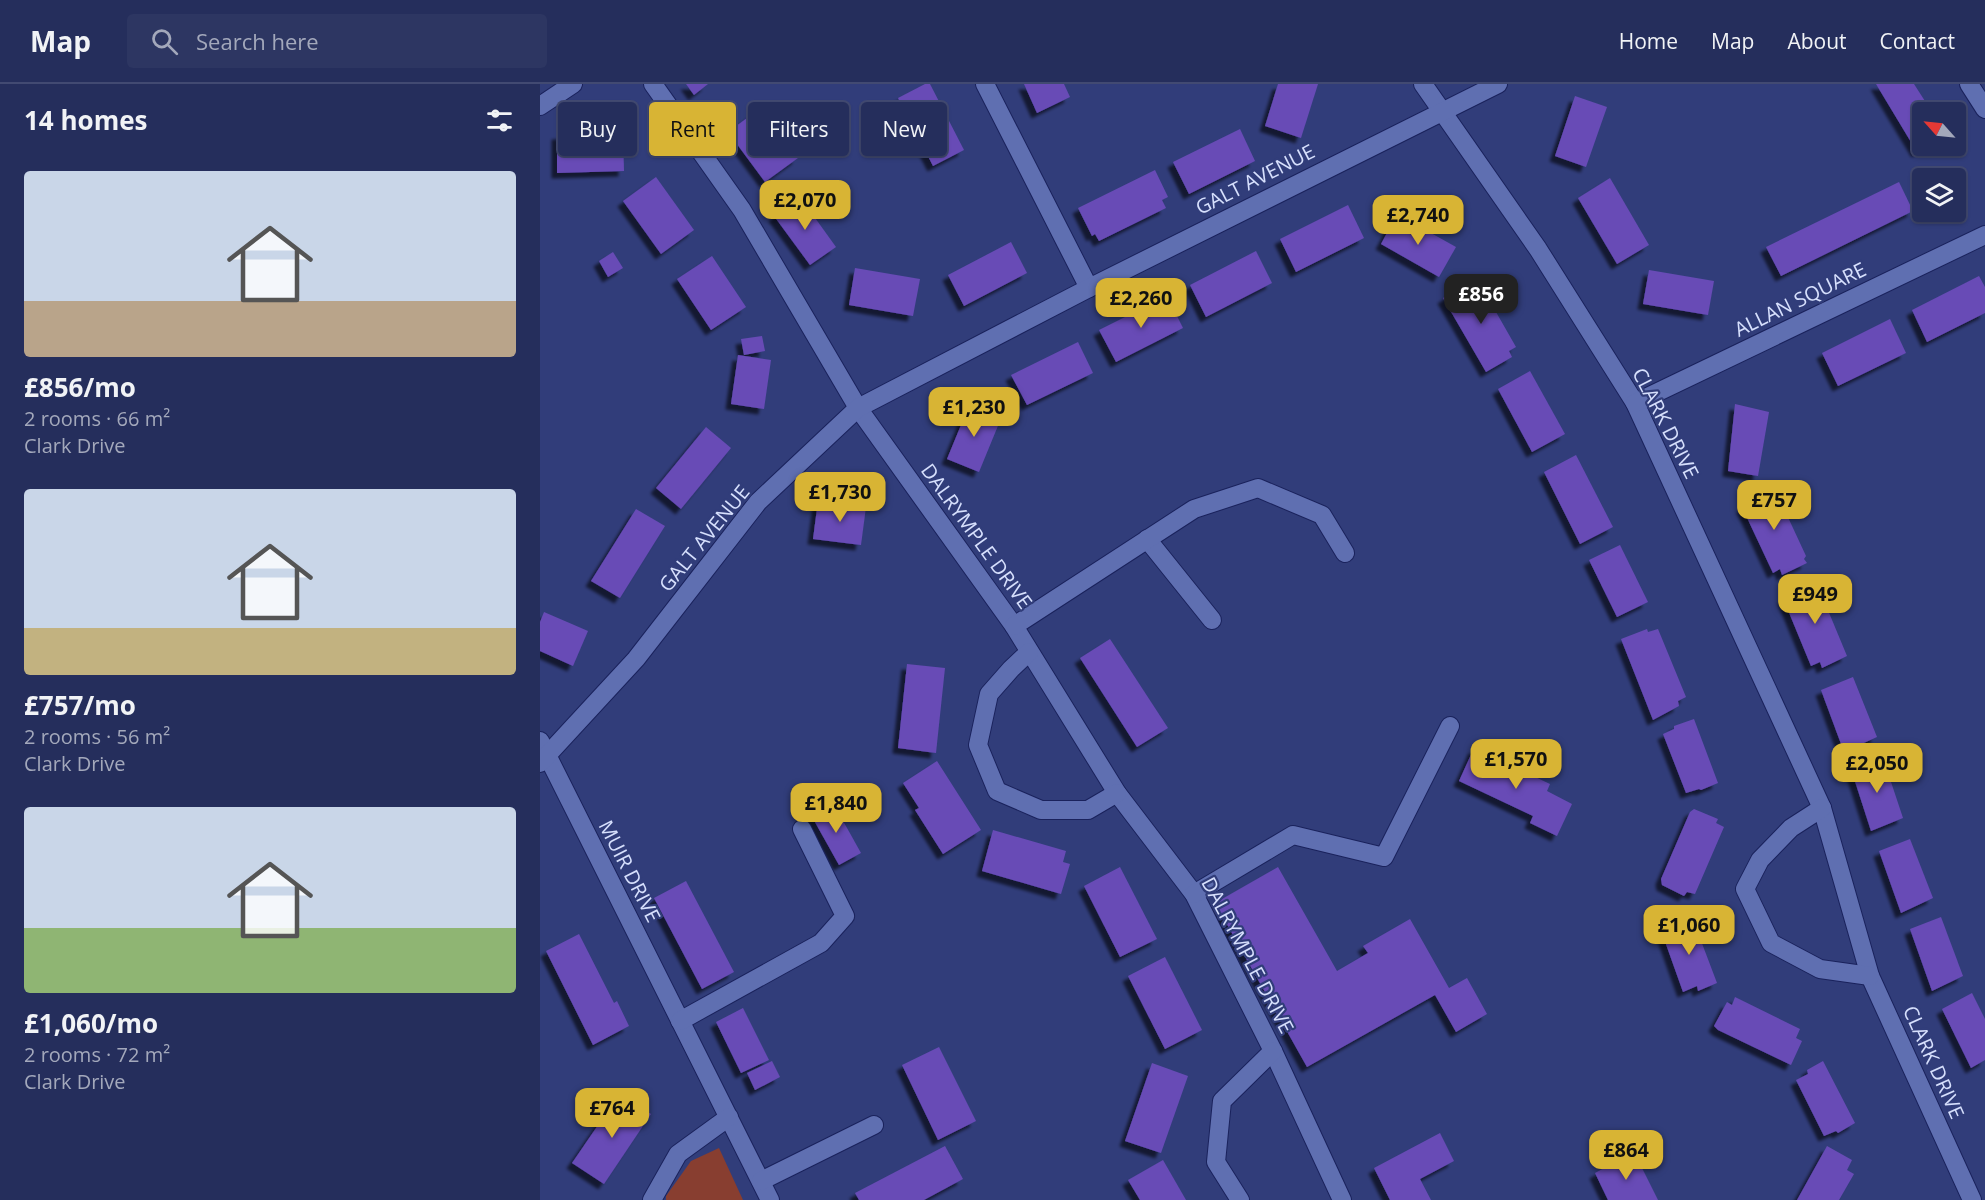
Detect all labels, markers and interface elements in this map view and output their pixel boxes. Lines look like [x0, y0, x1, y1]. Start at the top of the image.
search box [127, 14, 547, 68]
text: Map [30, 22, 91, 60]
icon: search [148, 25, 181, 58]
text: Search here [196, 26, 319, 56]
text: Home [1619, 27, 1678, 55]
text: Map [1711, 27, 1754, 55]
text: About [1787, 27, 1847, 55]
text: Contact [1880, 27, 1955, 55]
text: 14 homes [24, 102, 148, 138]
chip: Buy [558, 102, 637, 156]
chip: Rent [649, 102, 736, 156]
chip: Filters [748, 102, 849, 156]
chip: New [861, 102, 947, 156]
north arrow [1912, 102, 1966, 156]
map controls [1912, 102, 1966, 222]
icon: filters [483, 104, 516, 137]
street label: GALT AVENUE [1191, 137, 1319, 221]
button: layers [1912, 168, 1966, 222]
pin: £2,070 [756, 180, 854, 231]
text: £2,070 [774, 186, 836, 213]
pin: £2,740 [1369, 195, 1467, 246]
text: £2,740 [1387, 201, 1449, 228]
icon: home [216, 210, 324, 318]
street label: ALLAN SQUARE [1730, 255, 1870, 343]
pin: £856 [1445, 274, 1517, 325]
pin: £2,260 [1092, 278, 1190, 329]
text: £856 [1458, 280, 1504, 307]
text: £2,260 [1110, 284, 1172, 311]
street label: CLARK DRIVE [1627, 363, 1705, 483]
text: £856/mo [24, 369, 136, 405]
pin: £1,230 [925, 387, 1023, 438]
text: £1,230 [943, 393, 1005, 420]
text: 2 rooms · 66 m² [24, 405, 170, 432]
text: Clark Drive [24, 432, 126, 459]
street label: DALRYMPLE DRIVE [915, 458, 1039, 614]
pin: £1,730 [791, 472, 889, 523]
text: £1,730 [809, 478, 871, 505]
street label: GALT AVENUE [653, 479, 755, 597]
pin: £757 [1738, 480, 1810, 531]
text: £757 [1751, 486, 1797, 513]
icon: home [216, 528, 324, 636]
pin: £949 [1779, 574, 1851, 625]
text: £949 [1792, 580, 1838, 607]
text: £757/mo [24, 687, 136, 723]
text: 2 rooms · 56 m² [24, 723, 170, 750]
pin: £1,570 [1467, 739, 1565, 790]
pin: £2,050 [1828, 743, 1926, 794]
text: £1,570 [1485, 745, 1547, 772]
text: £2,050 [1846, 749, 1908, 776]
text: Clark Drive [24, 750, 126, 777]
pin: £1,840 [787, 783, 885, 834]
text: £1,840 [805, 789, 867, 816]
street label: MUIR DRIVE [593, 815, 667, 927]
icon: home [216, 846, 324, 954]
street label: DALRYMPLE DRIVE [1195, 872, 1301, 1038]
pin: £1,060 [1640, 905, 1738, 956]
text: £1,060 [1658, 911, 1720, 938]
street label: CLARK DRIVE [1897, 1001, 1971, 1123]
text: £1,060/mo [24, 1005, 158, 1041]
text: 2 rooms · 72 m² [24, 1041, 170, 1068]
text: Clark Drive [24, 1068, 126, 1095]
pin: £764 [576, 1088, 648, 1139]
text: £764 [589, 1094, 635, 1121]
pin: £864 [1590, 1130, 1662, 1181]
text: £864 [1603, 1136, 1649, 1163]

